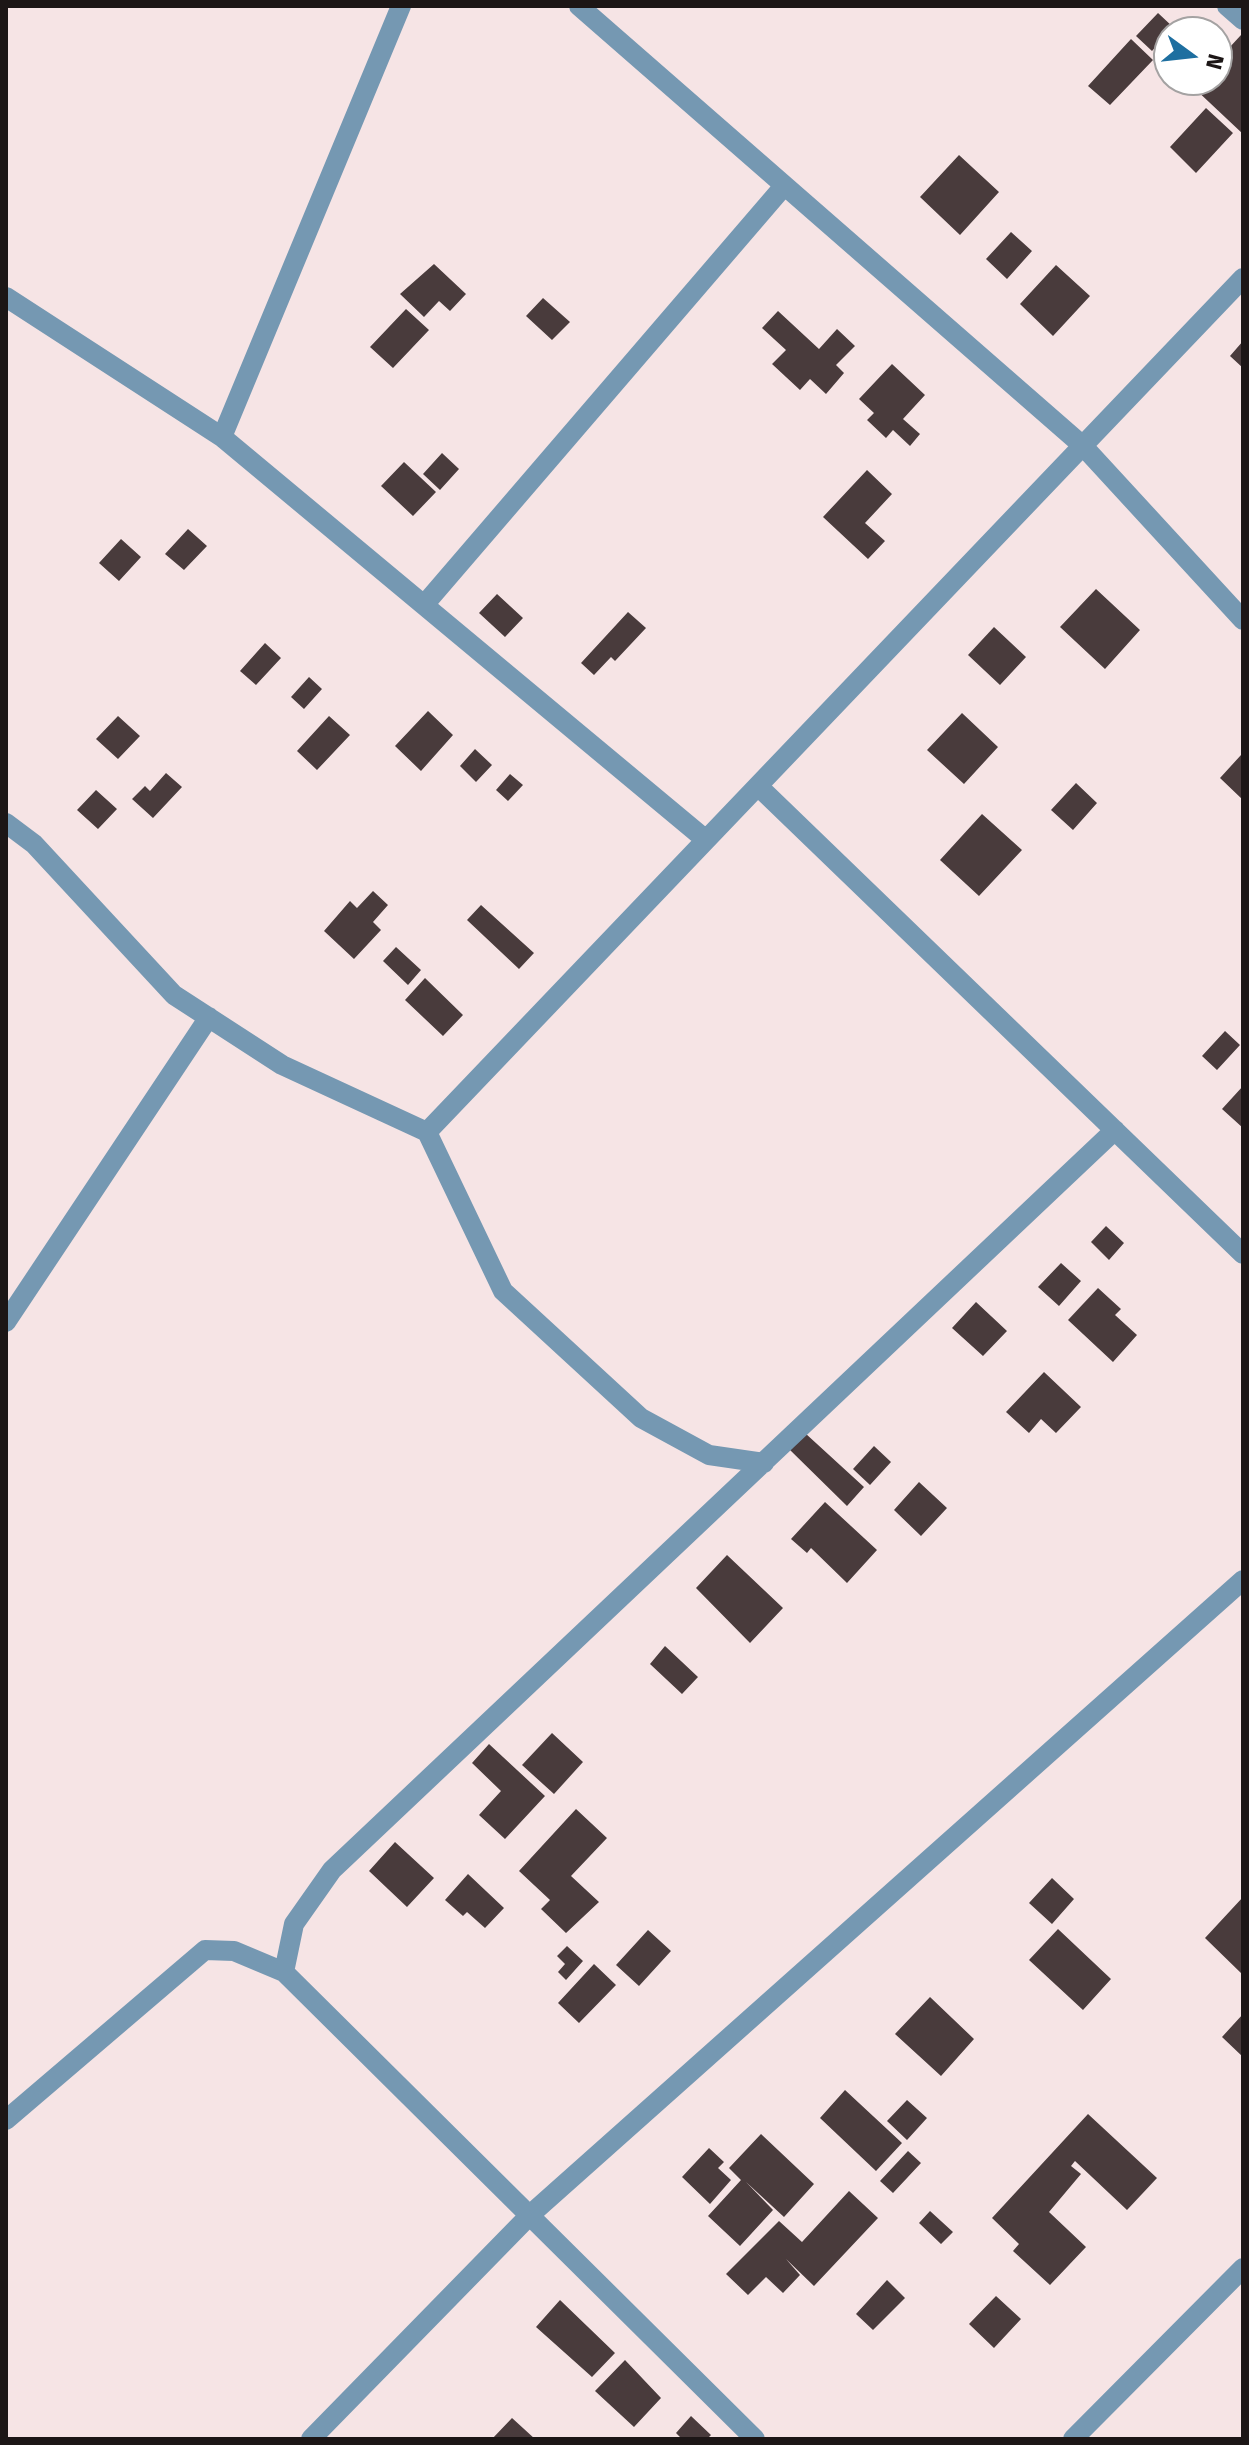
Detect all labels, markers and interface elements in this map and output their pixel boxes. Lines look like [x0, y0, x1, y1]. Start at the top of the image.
north arrow [1153, 16, 1233, 96]
text: N [1200, 51, 1230, 72]

